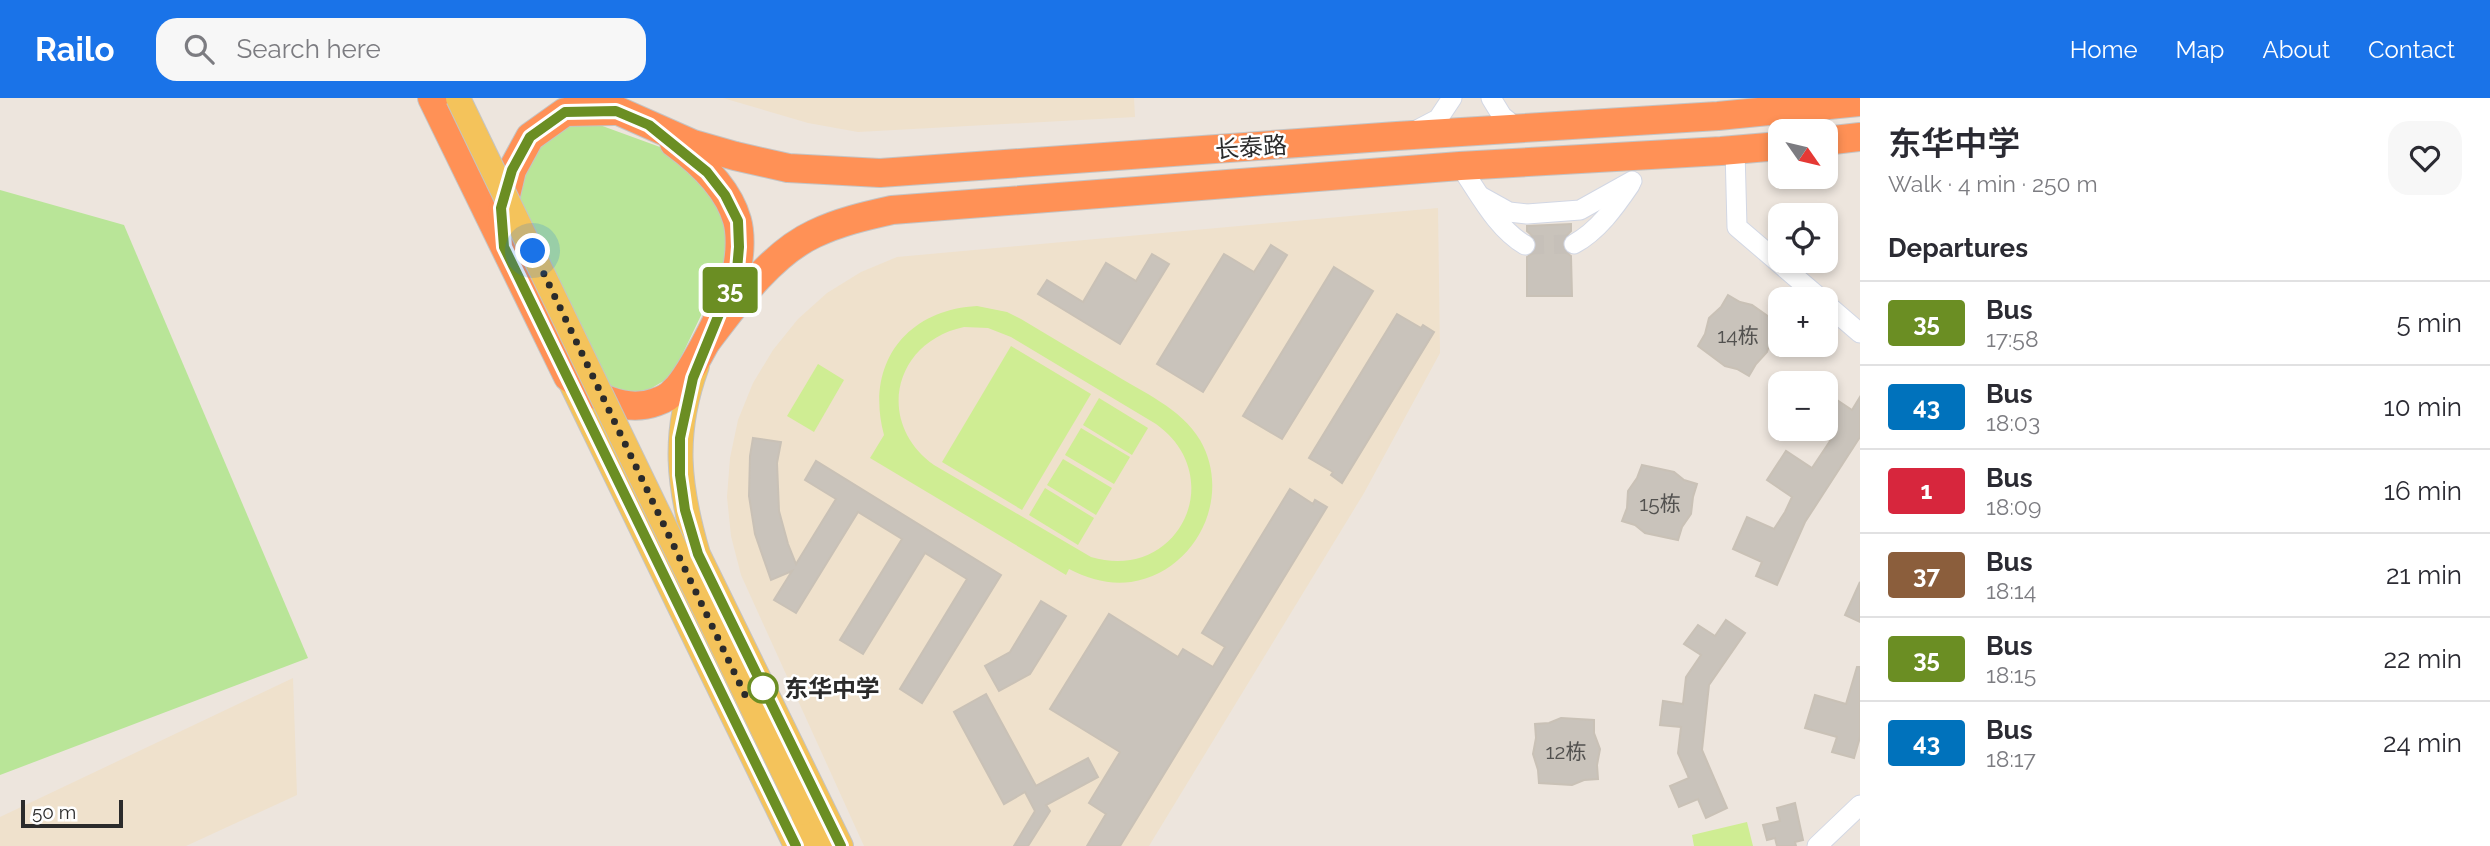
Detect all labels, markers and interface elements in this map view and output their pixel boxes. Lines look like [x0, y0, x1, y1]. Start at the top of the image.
search box [156, 18, 646, 81]
text: Railo [35, 30, 114, 69]
icon: search [180, 30, 218, 68]
text: Search here [236, 34, 381, 64]
text: Home [2070, 35, 2138, 64]
text: Map [2176, 35, 2224, 64]
text: About [2262, 35, 2330, 64]
text: Contact [2368, 35, 2455, 64]
north arrow [1768, 119, 1838, 189]
map controls [1768, 119, 1838, 441]
button: heart [2388, 121, 2462, 195]
text: 东华中学 [1888, 124, 2020, 163]
street label: 长泰路 [1214, 130, 1288, 164]
text: Walk · 4 min · 250 m [1888, 170, 2098, 197]
button: locate [1768, 203, 1838, 273]
your location [515, 233, 550, 268]
text: Departures [1888, 233, 2028, 263]
line badge: 35 [698, 267, 762, 313]
text: 35 [717, 275, 743, 304]
button: + [1768, 287, 1838, 357]
text: Bus [1986, 295, 2033, 325]
text: 35 [1913, 308, 1940, 337]
text: 5 min [2396, 308, 2462, 338]
house number: 14栋 [1717, 323, 1759, 348]
text: 17:58 [1986, 325, 2039, 352]
button: − [1768, 371, 1838, 441]
text: Bus [1986, 379, 2033, 409]
text: 43 [1913, 392, 1940, 421]
text: 10 min [2384, 392, 2462, 422]
text: 18:03 [1986, 409, 2040, 436]
text: Bus [1986, 463, 2033, 493]
text: 1 [1921, 476, 1932, 505]
text: 16 min [2384, 476, 2462, 506]
house number: 15栋 [1639, 491, 1681, 516]
text: 18:09 [1986, 493, 2041, 520]
text: Bus [1986, 547, 2033, 577]
text: 37 [1913, 560, 1940, 589]
text: 21 min [2386, 560, 2462, 590]
text: 18:14 [1986, 577, 2036, 604]
text: Bus [1986, 631, 2033, 661]
text: 35 [1913, 644, 1940, 673]
text: 22 min [2384, 644, 2462, 674]
text: 18:15 [1986, 661, 2036, 688]
marker: 东华中学 [748, 673, 778, 703]
place label: 东华中学 [784, 674, 880, 703]
text: Bus [1986, 715, 2033, 745]
text: 43 [1913, 728, 1940, 757]
text: 24 min [2383, 728, 2462, 758]
house number: 12栋 [1546, 739, 1586, 764]
text: 18:17 [1986, 745, 2036, 772]
scale bar [21, 797, 122, 829]
text: 50 m [32, 801, 76, 823]

